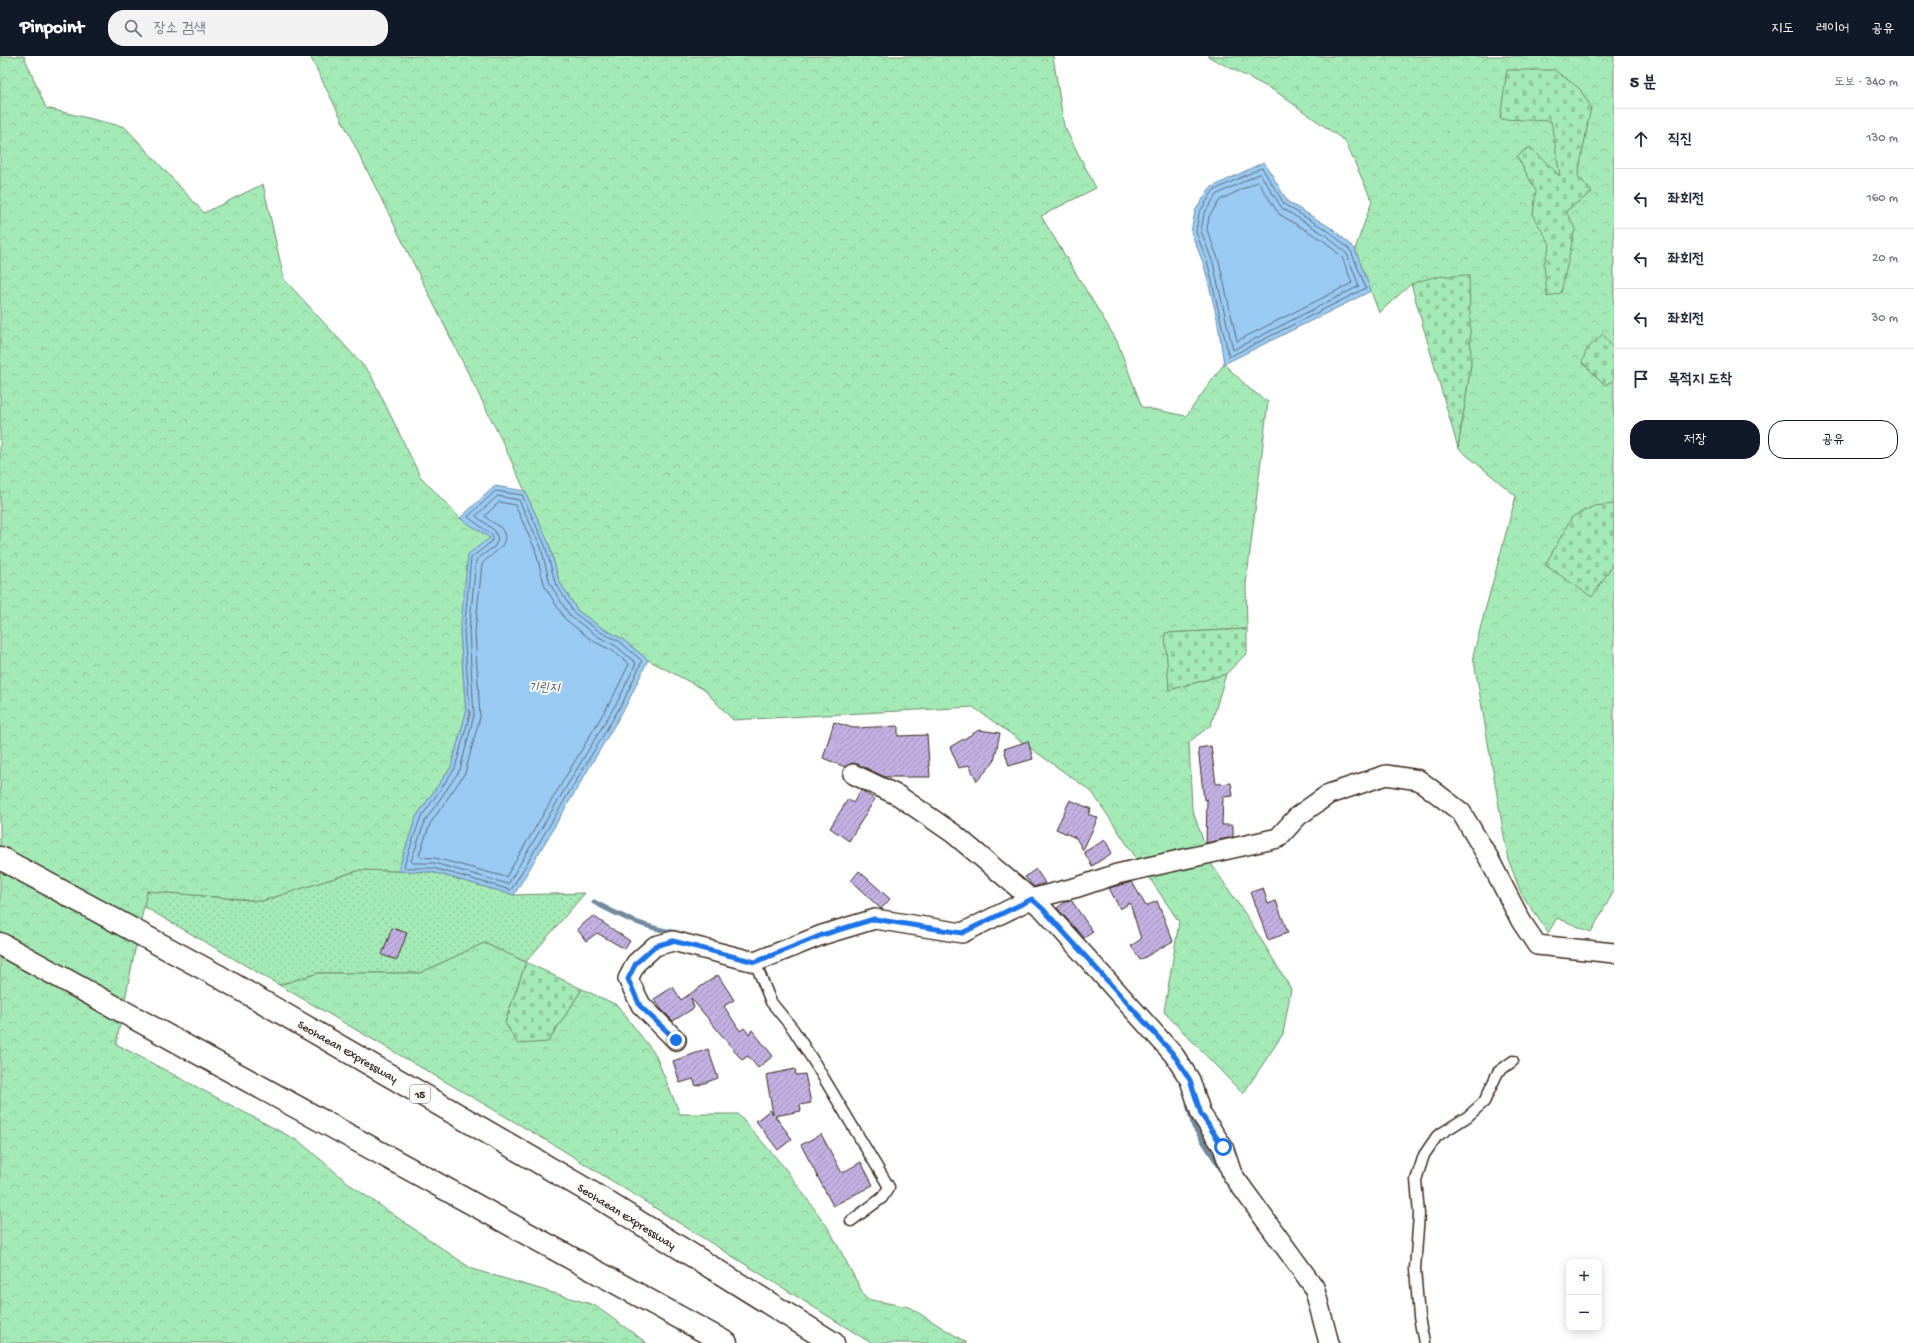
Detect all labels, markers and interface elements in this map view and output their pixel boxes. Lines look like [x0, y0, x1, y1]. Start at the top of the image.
search box [108, 10, 388, 46]
text: Pinpoint [20, 17, 84, 40]
icon: search [122, 17, 144, 39]
text: 장소 검색 [154, 20, 206, 38]
text: 지도 [1771, 21, 1794, 38]
text: 레이어 [1816, 21, 1849, 38]
text: 공유 [1871, 21, 1894, 38]
text: 5 분 [1630, 74, 1657, 94]
text: 도보 · 340 m [1834, 75, 1898, 90]
icon: ahead [1630, 128, 1652, 150]
text: 직진 [1668, 131, 1692, 149]
text: 130 m [1866, 131, 1898, 146]
icon: left [1630, 188, 1652, 210]
text: 좌회전 [1668, 191, 1704, 209]
text: 160 m [1866, 191, 1898, 206]
icon: left [1630, 248, 1652, 270]
text: 좌회전 [1668, 251, 1704, 269]
text: 20 m [1872, 251, 1898, 266]
icon: left [1630, 308, 1652, 330]
text: 좌회전 [1668, 311, 1704, 329]
text: 30 m [1872, 311, 1898, 326]
icon: arrive [1630, 368, 1652, 390]
text: 목적지 도착 [1668, 371, 1732, 389]
button: 저장 [1630, 420, 1760, 459]
button: 공유 [1768, 420, 1898, 459]
water label: 기린지 [528, 681, 561, 696]
street label: Seohaean Expressway [294, 1018, 400, 1087]
route end [667, 1031, 685, 1049]
road number: 15 [410, 1085, 430, 1103]
route start [1214, 1138, 1232, 1156]
street label: Seohaean Expressway [574, 1182, 678, 1254]
map controls [1566, 1259, 1602, 1331]
button: + [1566, 1259, 1602, 1295]
button: − [1566, 1295, 1602, 1331]

